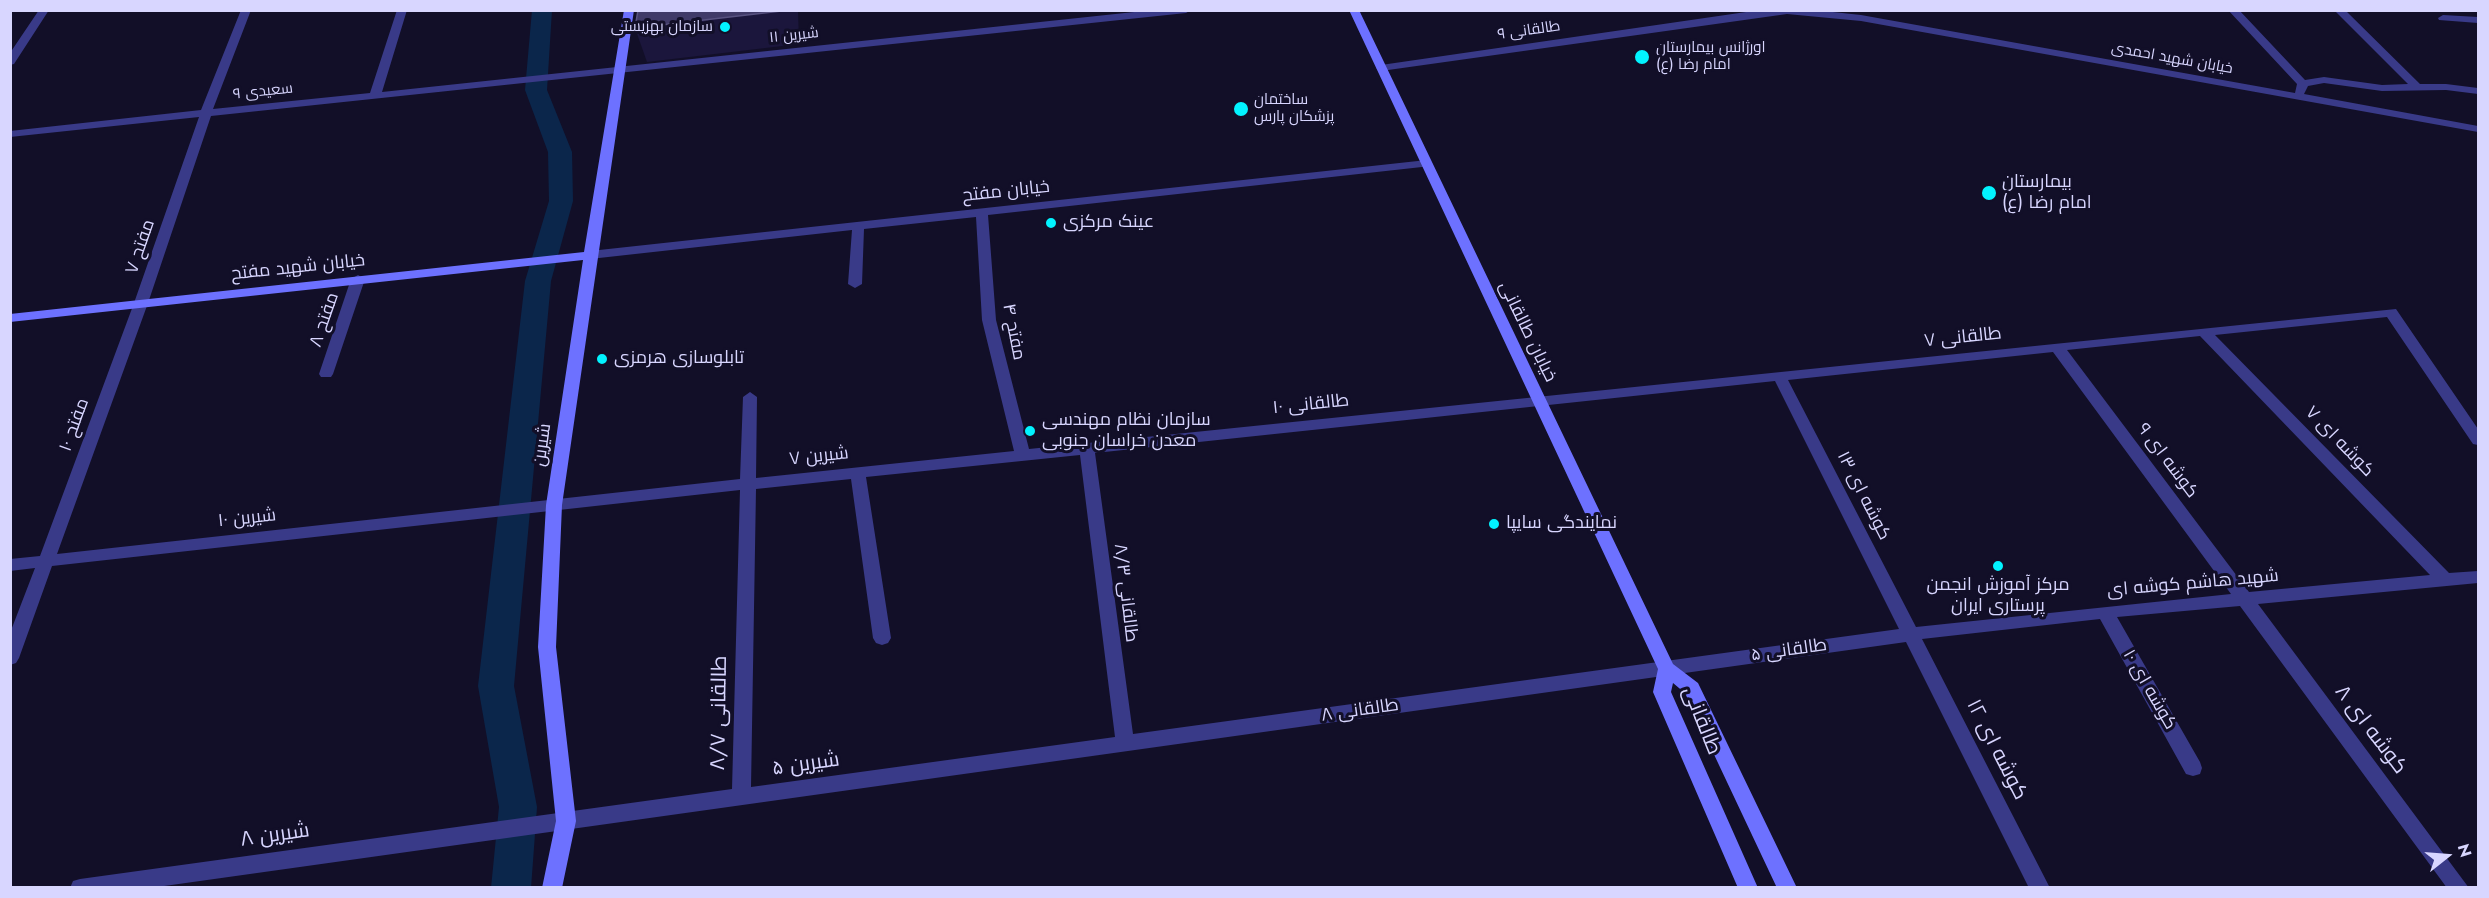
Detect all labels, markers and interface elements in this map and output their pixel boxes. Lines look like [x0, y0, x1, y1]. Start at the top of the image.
place label: سازمان بهزیستی [611, 18, 713, 36]
street label: طالقانی ۹ [1496, 18, 1562, 44]
marker: سازمان بهزیستی [718, 20, 732, 34]
street label: شیرین ۱۱ [768, 24, 820, 48]
place label: اورژانس بیمارستان امام رضا (ع) [1656, 39, 1765, 74]
street label: خیابان شهید احمدی [2110, 39, 2234, 79]
marker: اورژانس بیمارستان امام رضا (ع) [1633, 48, 1651, 66]
street label: سعیدی ۹ [232, 80, 294, 104]
place label: ساختمان پزشکان پارس [1254, 91, 1334, 126]
marker: ساختمان پزشکان پارس [1232, 100, 1250, 118]
place label: بیمارستان امام رضا (ع) [2002, 172, 2092, 214]
street label: خیابان مفتح [961, 177, 1051, 207]
marker: بیمارستان امام رضا (ع) [1980, 184, 1998, 202]
place label: عینک مرکزی [1063, 212, 1154, 234]
marker: عینک مرکزی [1044, 216, 1058, 230]
street label: مفتح ۷ [122, 217, 160, 277]
street label: خیابان شهید مفتح [230, 250, 366, 286]
street label: خیابان طالقانی [1493, 278, 1561, 386]
street label: مفتح ۸ [306, 290, 344, 350]
street label: مفتح ۴ [997, 302, 1029, 362]
street label: طالقانی ۷ [1923, 323, 2003, 353]
place label: تابلوسازی هرمزی [614, 348, 744, 370]
marker: تابلوسازی هرمزی [595, 352, 609, 366]
street label: طالقانی ۱۰ [1272, 390, 1350, 420]
street label: مفتح ۱۰ [55, 395, 95, 455]
street label: کوشه ای ۷ [2300, 402, 2378, 482]
place label: سازمان نظام مهندسی معدن خراسان جنوبی [1042, 410, 1211, 452]
street label: کوشه ای ۹ [2132, 419, 2202, 503]
street label: شیرین [529, 422, 557, 468]
marker: سازمان نظام مهندسی معدن خراسان جنوبی [1023, 424, 1037, 438]
street label: شیرین ۷ [788, 443, 850, 471]
street label: کوشه ای ۱۳ [1831, 448, 1895, 544]
street label: شیرین ۱۰ [217, 505, 277, 533]
place label: نمایندگی سایپا [1506, 513, 1617, 535]
marker: نمایندگی سایپا [1487, 517, 1501, 531]
street label: طالقانی ۸/۳ [1108, 542, 1142, 644]
marker: مرکز آموزش انجمن پرستاری ایران [1991, 559, 2005, 573]
street label: شهید هاشم کوشه ای [2106, 566, 2280, 602]
place label: مرکز آموزش انجمن پرستاری ایران [1927, 575, 2069, 618]
street label: طالقانی ۵ [1750, 635, 1828, 667]
street label: کوشه ای ۱۰ [2117, 646, 2181, 734]
street label: طالقانی ۸/۷ [706, 655, 734, 771]
street label: کوشه ای ۸ [2328, 681, 2412, 779]
street label: طالقانی [1676, 683, 1726, 759]
street label: طالقانی ۸ [1320, 695, 1400, 727]
street label: کوشه ای ۱۲ [1960, 696, 2032, 804]
street label: شیرین ۵ [771, 748, 841, 782]
street label: شیرین ۸ [239, 819, 311, 853]
north arrow [2417, 826, 2477, 886]
text: N [2452, 841, 2478, 860]

